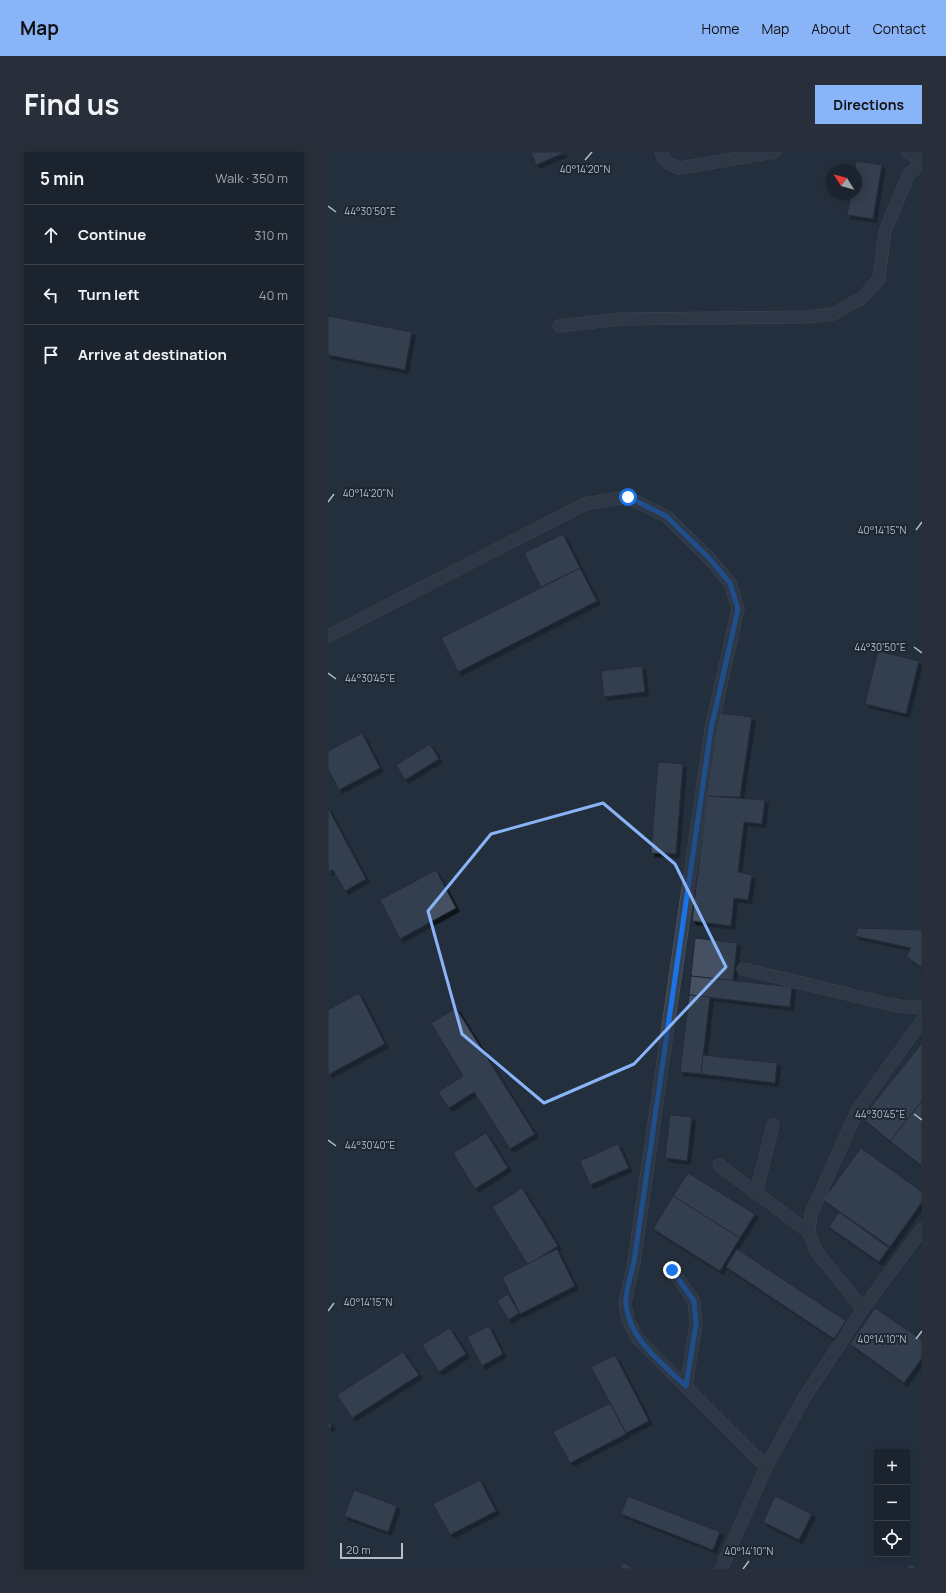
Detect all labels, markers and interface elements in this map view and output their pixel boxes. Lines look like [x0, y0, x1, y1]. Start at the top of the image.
text: Map [20, 15, 59, 41]
text: Home [702, 19, 739, 38]
text: Map [761, 19, 789, 38]
text: About [811, 19, 851, 38]
text: Contact [873, 19, 926, 38]
text: Find us [24, 85, 119, 123]
button: Directions [815, 85, 922, 124]
text: 40°14'20"N [560, 162, 610, 176]
north arrow [826, 164, 862, 200]
text: 5 min [40, 167, 84, 190]
text: Walk · 350 m [215, 169, 288, 187]
text: 44°30'50"E [344, 204, 396, 218]
icon: ahead [40, 224, 62, 246]
text: Continue [78, 224, 146, 245]
text: 310 m [254, 226, 288, 244]
icon: left [40, 284, 62, 306]
text: Turn left [78, 284, 140, 305]
text: 40 m [259, 286, 288, 304]
icon: arrive [40, 344, 62, 366]
text: Arrive at destination [78, 344, 227, 365]
text: 40°14'20"N [343, 486, 393, 500]
route start [619, 488, 637, 506]
text: 40°14'15"N [858, 523, 906, 537]
text: 44°30'50"E [854, 640, 906, 654]
text: 44°30'45"E [345, 671, 395, 685]
text: 44°30'45"E [855, 1107, 905, 1121]
text: 44°30'40"E [345, 1138, 396, 1152]
route end [663, 1261, 681, 1279]
text: 40°14'15"N [344, 1295, 392, 1309]
text: 40°14'10"N [858, 1332, 907, 1346]
map controls [874, 1449, 910, 1557]
button: + [874, 1449, 910, 1485]
button: − [874, 1485, 910, 1521]
button: locate [874, 1521, 910, 1557]
scale bar [340, 1541, 403, 1560]
text: 20 m [346, 1542, 371, 1557]
text: 40°14'10"N [725, 1544, 774, 1558]

